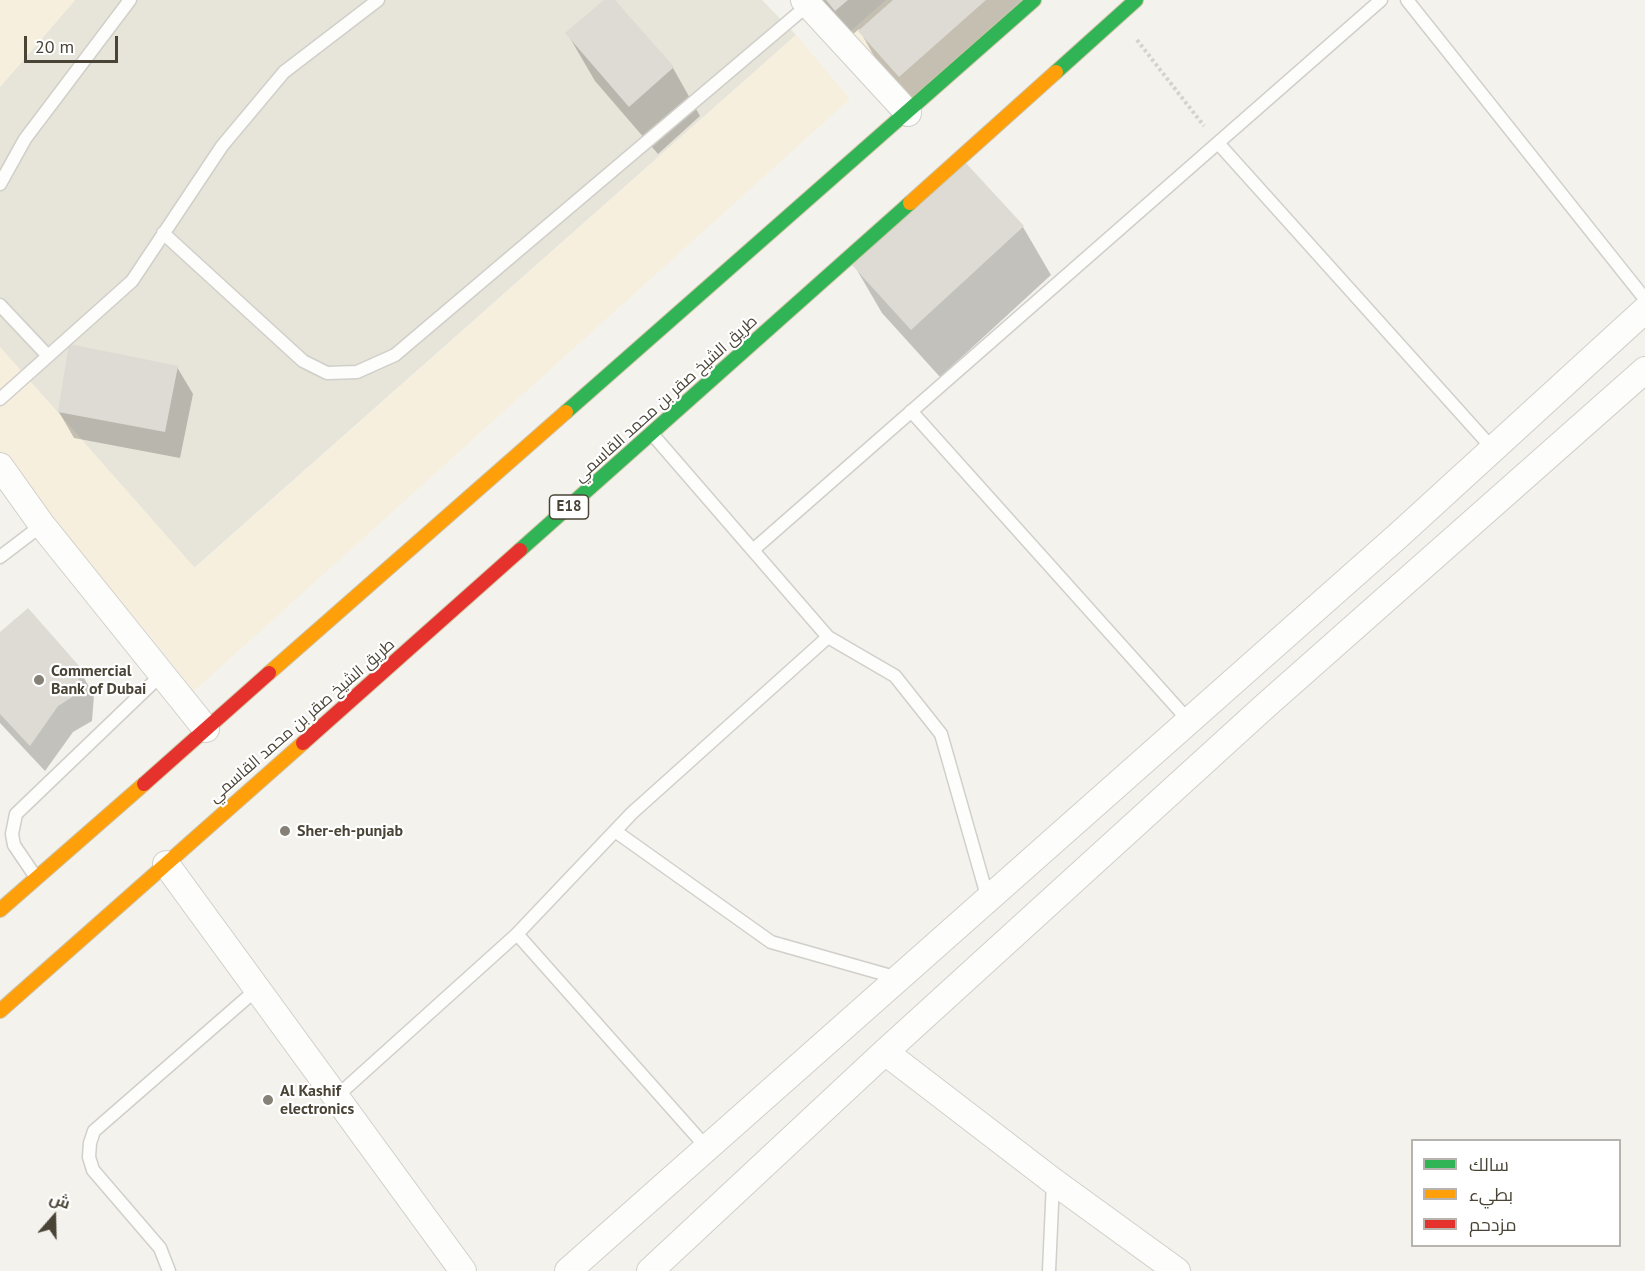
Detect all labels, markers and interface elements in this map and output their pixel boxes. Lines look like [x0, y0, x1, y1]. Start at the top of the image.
scale bar [27, 24, 122, 62]
text: 20 m [35, 35, 74, 58]
street label: طريق الشيخ صقر بن محمد القاسمي [570, 312, 762, 486]
road number: E18 [550, 495, 588, 519]
street label: طريق الشيخ صقر بن محمد القاسمي [205, 635, 399, 807]
place label: Commercial Bank of Dubai [51, 661, 146, 699]
marker: Commercial Bank of Dubai [32, 673, 46, 687]
place label: Sher-eh-punjab [297, 821, 403, 841]
marker: Sher-eh-punjab [278, 824, 292, 838]
place label: Al Kashif electronics [280, 1081, 354, 1119]
marker: Al Kashif electronics [261, 1093, 275, 1107]
legend [1411, 1139, 1621, 1247]
text: سالك [1469, 1153, 1509, 1176]
text: بطيء [1469, 1183, 1513, 1206]
north arrow [24, 1187, 84, 1247]
text: ش [47, 1187, 73, 1213]
text: مزدحم [1469, 1213, 1517, 1236]

